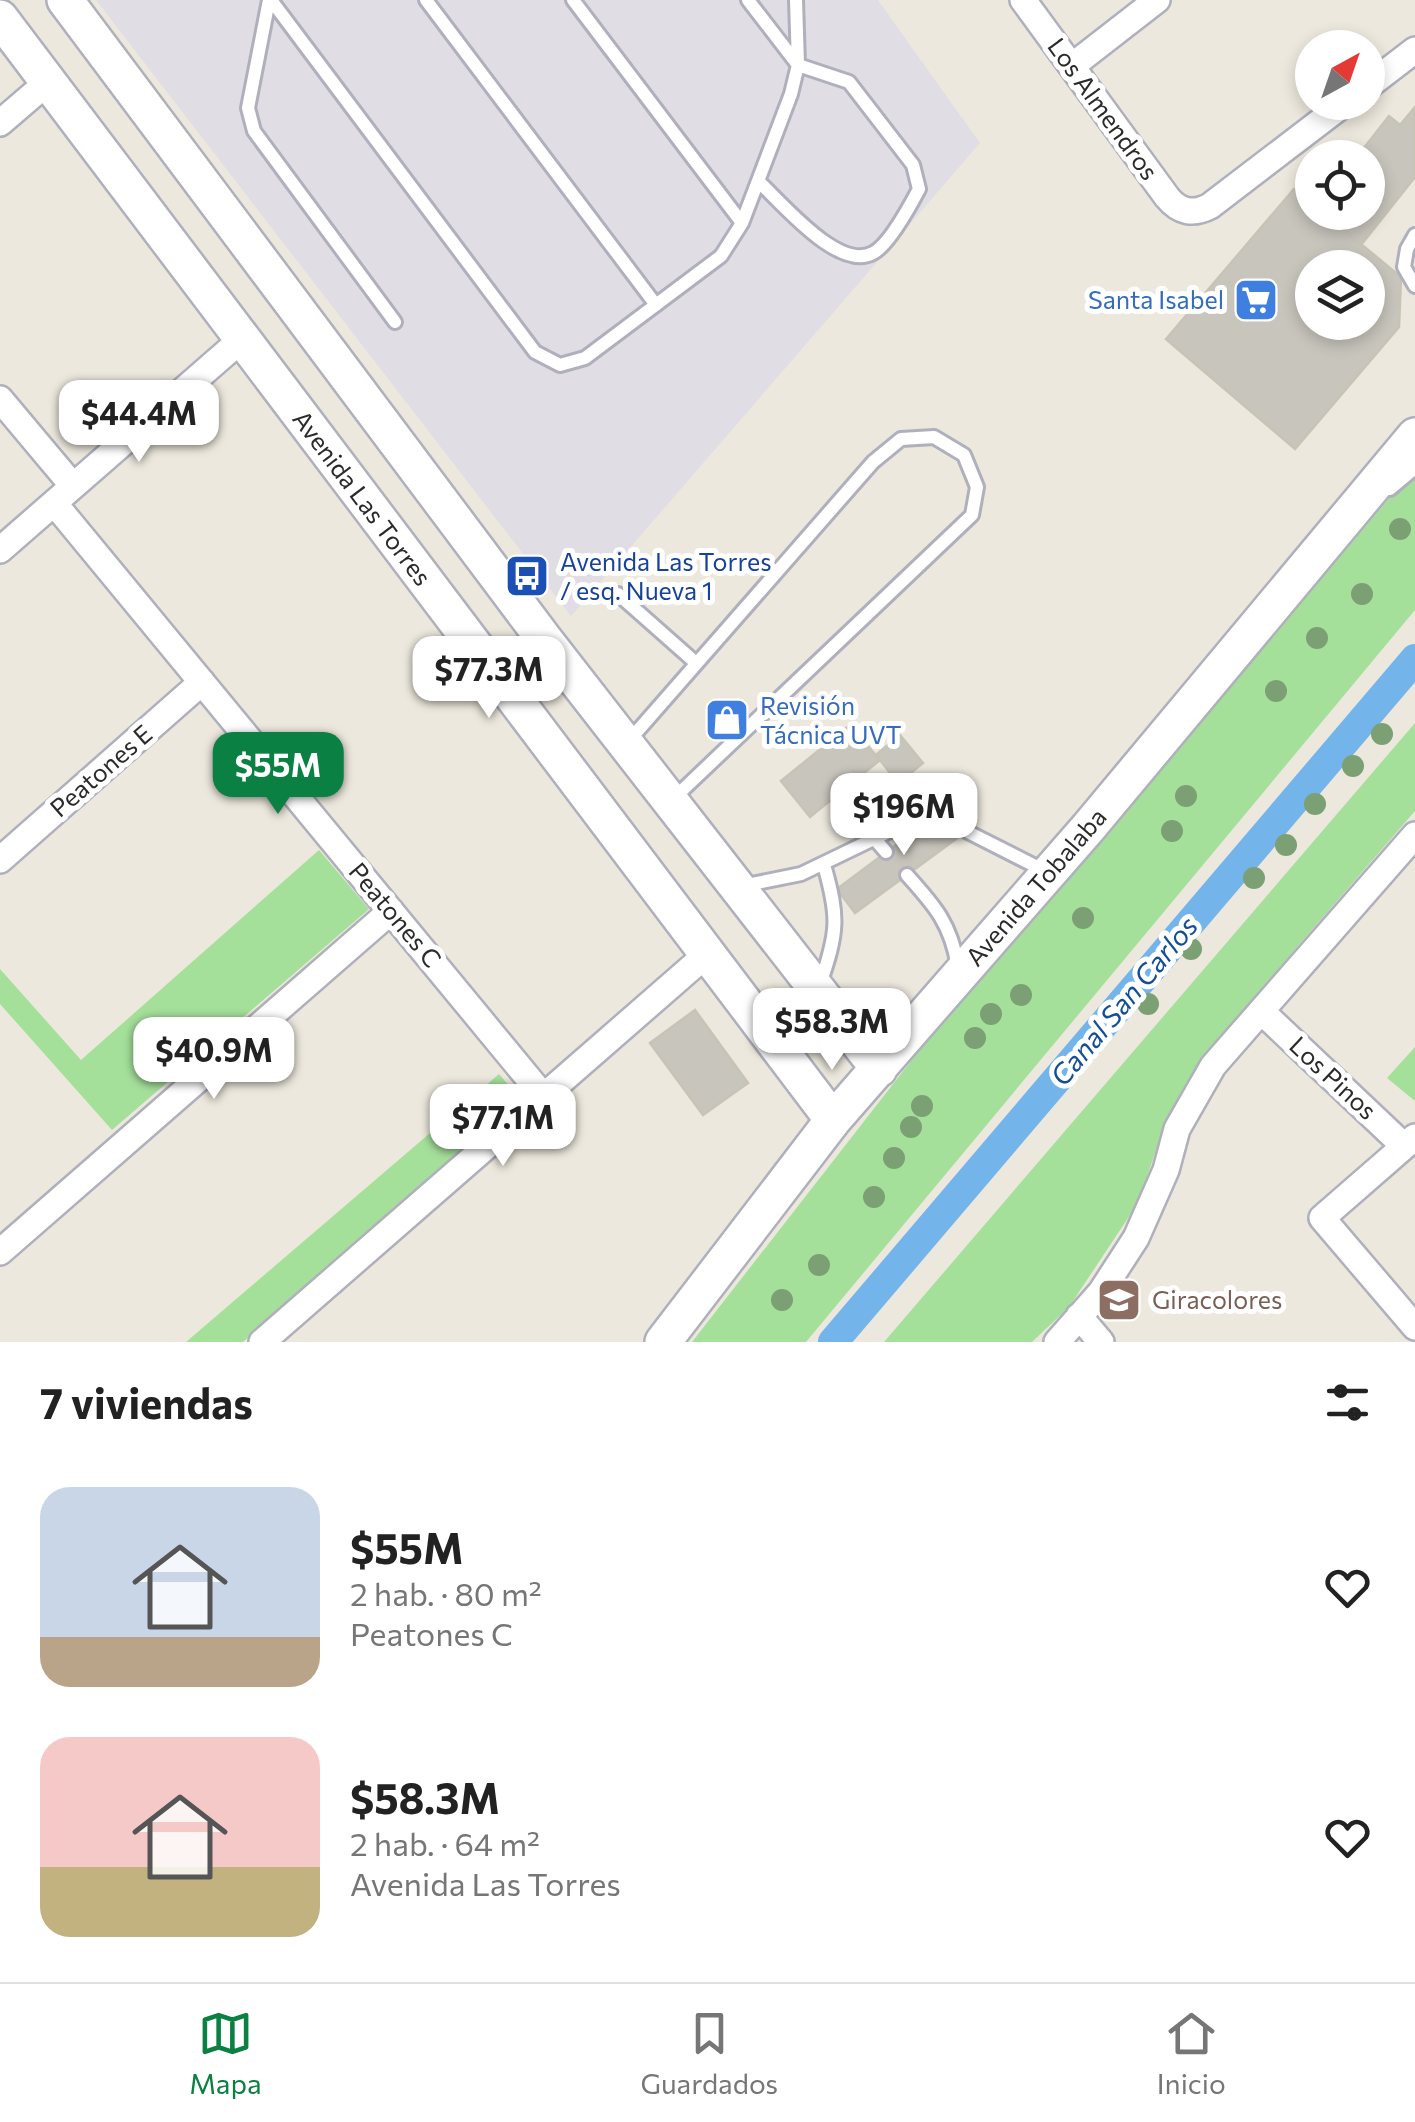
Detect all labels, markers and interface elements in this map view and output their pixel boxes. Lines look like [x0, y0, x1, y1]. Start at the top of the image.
north arrow [1295, 30, 1385, 120]
map controls [1295, 30, 1385, 340]
street label: Los Almendros [1042, 32, 1165, 185]
button: locate [1295, 140, 1385, 230]
button: layers [1295, 250, 1385, 340]
supermarket icon: Santa Isabel [1233, 277, 1279, 323]
place label: Santa Isabel [1088, 284, 1224, 314]
pin: $44.4M [58, 380, 220, 465]
text: $44.4M [81, 392, 197, 432]
street label: Avenida Las Torres [287, 404, 438, 591]
place label: Avenida Las Torres / esq. Nueva 1 [560, 546, 772, 605]
bus stop icon: Avenida Las Torres / esq. Nueva 1 [504, 553, 550, 599]
pin: $77.3M [408, 636, 570, 721]
text: $77.3M [435, 648, 543, 688]
place label: Revisión Tácnica UVT [760, 690, 902, 749]
shop icon: Revisión Tácnica UVT [704, 697, 750, 743]
street label: Peatones E [43, 718, 157, 823]
pin: $55M [219, 732, 337, 817]
text: $55M [235, 744, 321, 784]
pin: $196M [834, 773, 974, 858]
text: $196M [852, 785, 956, 825]
street label: Avenida Tobalaba [959, 801, 1112, 971]
street label: Peatones C [343, 856, 448, 973]
water label: Canal San Carlos [1042, 909, 1204, 1092]
pin: $58.3M [751, 988, 913, 1073]
text: $58.3M [775, 1000, 889, 1040]
pin: $40.9M [133, 1017, 295, 1102]
text: $40.9M [155, 1029, 273, 1069]
street label: Los Pinos [1284, 1030, 1383, 1125]
pin: $77.1M [422, 1084, 584, 1169]
text: $77.1M [452, 1096, 554, 1136]
school or university icon: Giracolores [1096, 1277, 1142, 1323]
place label: Giracolores [1152, 1284, 1282, 1314]
icon: filters [1320, 1375, 1375, 1430]
text: 7 viviendas [40, 1376, 253, 1428]
text: $55M [350, 1521, 464, 1573]
icon: home [120, 1527, 240, 1647]
icon: heart [1320, 1560, 1375, 1615]
text: 2 hab. · 80 m² [350, 1573, 542, 1613]
text: Peatones C [350, 1613, 513, 1653]
text: $58.3M [350, 1771, 500, 1823]
icon: home [120, 1777, 240, 1897]
icon: heart [1320, 1810, 1375, 1865]
text: 2 hab. · 64 m² [350, 1823, 540, 1863]
text: Avenida Las Torres [350, 1863, 621, 1903]
tab: Mapa [189, 2006, 262, 2100]
tab: Guardados [640, 2006, 778, 2100]
tab: Inicio [1157, 2006, 1226, 2100]

